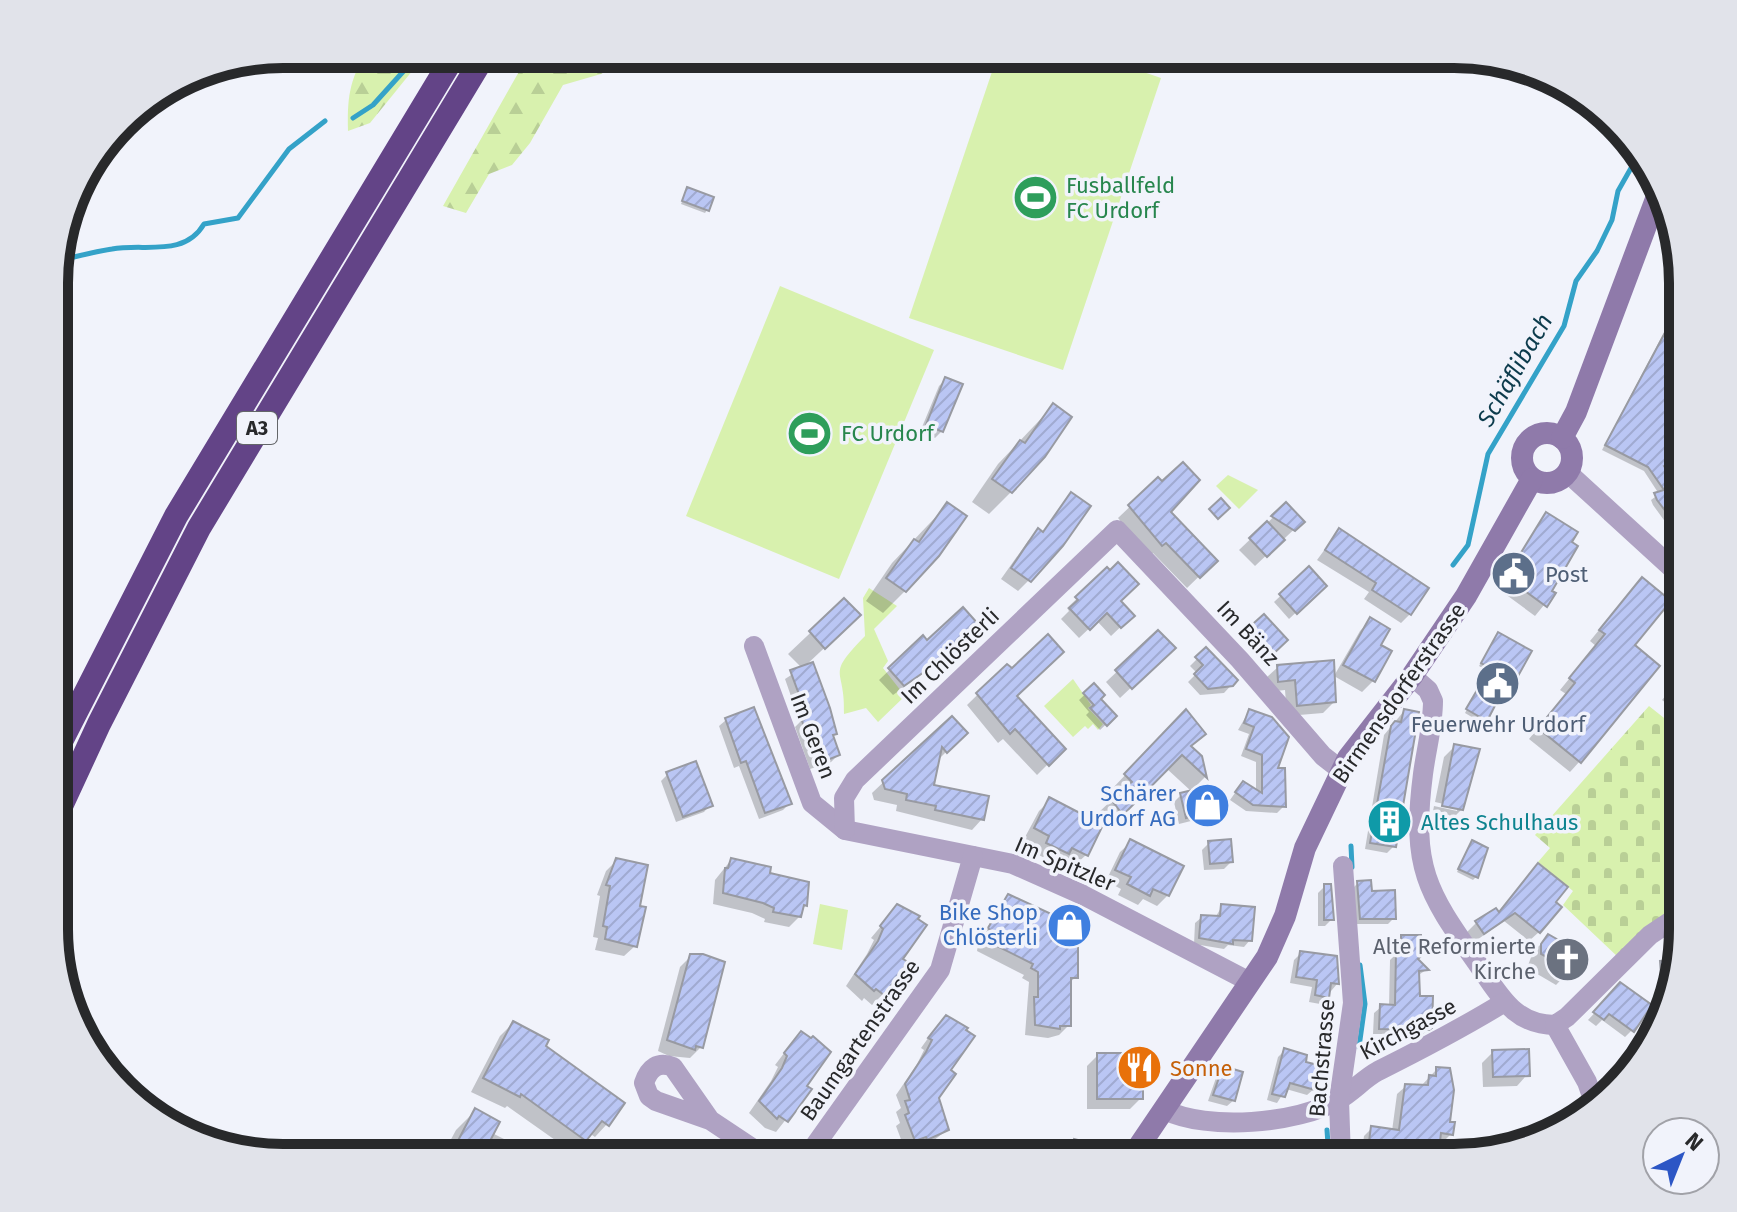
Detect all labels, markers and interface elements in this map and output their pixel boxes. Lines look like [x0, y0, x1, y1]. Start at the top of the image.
place label: Fusballfeld FC Urdorf [1066, 172, 1175, 224]
sports icon: Fusballfeld FC Urdorf [1011, 174, 1059, 222]
water label: Schäflibach [1471, 309, 1559, 432]
sports icon: FC Urdorf [786, 409, 834, 457]
road number: A3 [237, 412, 277, 444]
place label: FC Urdorf [841, 420, 935, 447]
public building icon: Post [1490, 550, 1538, 598]
place label: Post [1545, 561, 1588, 588]
street label: Im Bänz [1211, 595, 1285, 671]
street label: Birmensdorferstrasse [1327, 598, 1471, 788]
street label: Im Chlösterli [895, 602, 1005, 710]
public building icon: Feuerwehr Urdorf [1474, 659, 1522, 707]
street label: Im Geren [784, 689, 842, 783]
place label: Feuerwehr Urdorf [1411, 711, 1587, 738]
place label: Schärer Urdorf AG [1080, 780, 1177, 832]
shop icon: Schärer Urdorf AG [1183, 782, 1231, 830]
building icon: Altes Schulhaus [1366, 798, 1414, 846]
place label: Altes Schulhaus [1421, 809, 1578, 836]
street label: Im Spitzler [1011, 831, 1120, 897]
place label: Bike Shop Chlösterli [939, 899, 1038, 951]
shop icon: Bike Shop Chlösterli [1045, 901, 1093, 949]
place label: Alte Reformierte Kirche [1373, 933, 1536, 985]
church icon: Alte Reformierte Kirche [1543, 935, 1591, 983]
street label: Baumgartenstrasse [794, 954, 926, 1126]
street label: Kirchgasse [1355, 992, 1461, 1066]
street label: Bachstrasse [1303, 998, 1341, 1118]
restaurant icon: Sonne [1115, 1044, 1163, 1092]
place label: Sonne [1170, 1055, 1233, 1082]
north arrow [1641, 1116, 1721, 1196]
text: N [1680, 1127, 1709, 1157]

